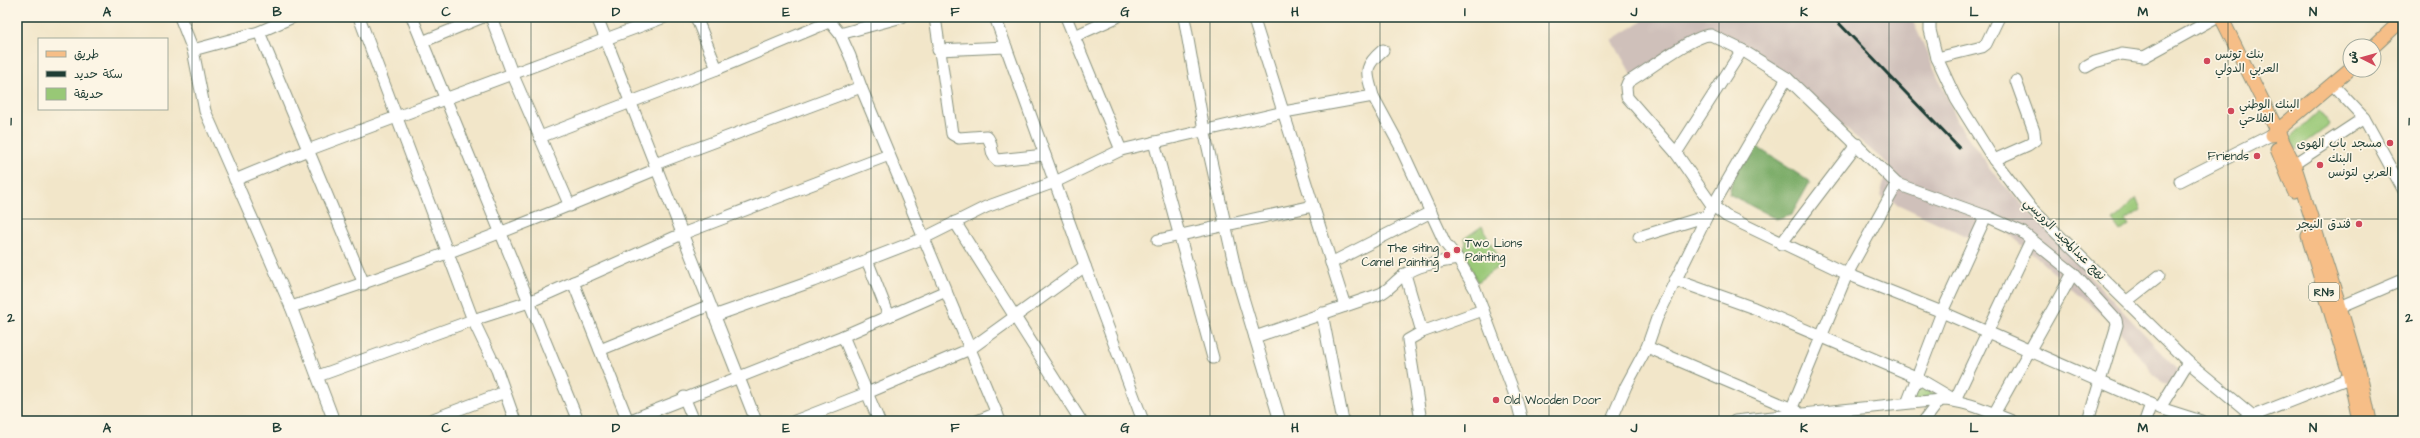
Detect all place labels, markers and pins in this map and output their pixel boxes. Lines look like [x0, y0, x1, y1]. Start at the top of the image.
place label: بنك تونس العربي الدولي [2215, 46, 2279, 79]
marker: بنك تونس العربي الدولي [2202, 56, 2212, 66]
place label: البنك الوطني الفلاحي [2239, 96, 2299, 129]
marker: البنك الوطني الفلاحي [2226, 106, 2236, 116]
place label: مسجد باب الهوى [2297, 135, 2382, 152]
marker: مسجد باب الهوى [2385, 138, 2395, 148]
place label: Friends [2208, 148, 2249, 165]
place label: البنك العربي لتونس [2328, 150, 2392, 183]
marker: Friends [2252, 151, 2262, 161]
marker: البنك العربي لتونس [2315, 160, 2325, 170]
place label: فندق النيجر [2296, 216, 2351, 233]
marker: فندق النيجر [2354, 219, 2364, 229]
place label: Two Lions Painting [1465, 235, 1523, 267]
place label: The siting Camel Painting [1361, 240, 1439, 272]
marker: Two Lions Painting [1452, 245, 1462, 255]
marker: The siting Camel Painting [1442, 250, 1452, 260]
place label: Old Wooden Door [1504, 392, 1601, 409]
marker: Old Wooden Door [1491, 395, 1501, 405]

